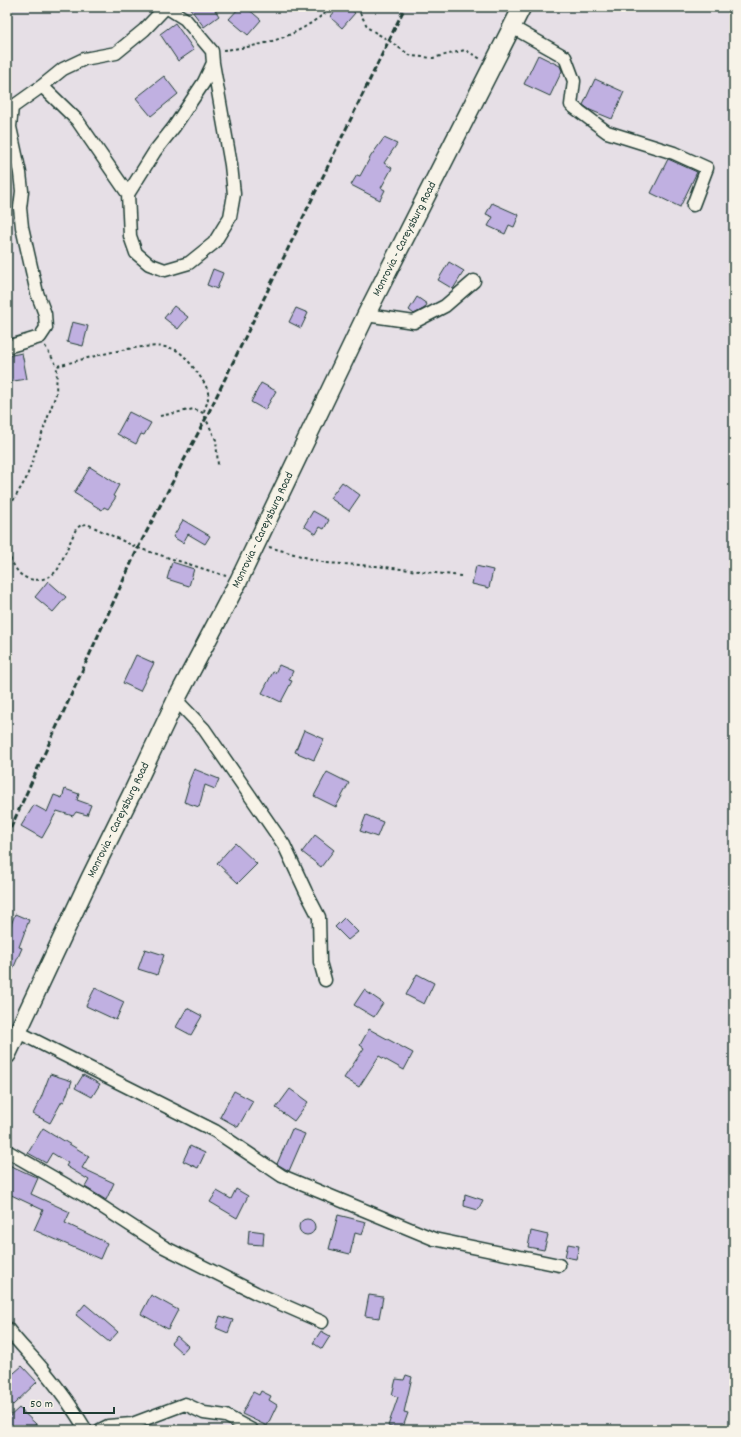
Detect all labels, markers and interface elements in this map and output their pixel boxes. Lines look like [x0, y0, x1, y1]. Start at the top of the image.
street label: Monrovia - Careysburg Road [368, 178, 441, 299]
street label: Monrovia - Careysburg Road [228, 469, 298, 591]
street label: Monrovia - Careysburg Road [83, 759, 154, 881]
scale bar [24, 1389, 114, 1415]
text: 50 m [30, 1396, 53, 1413]

